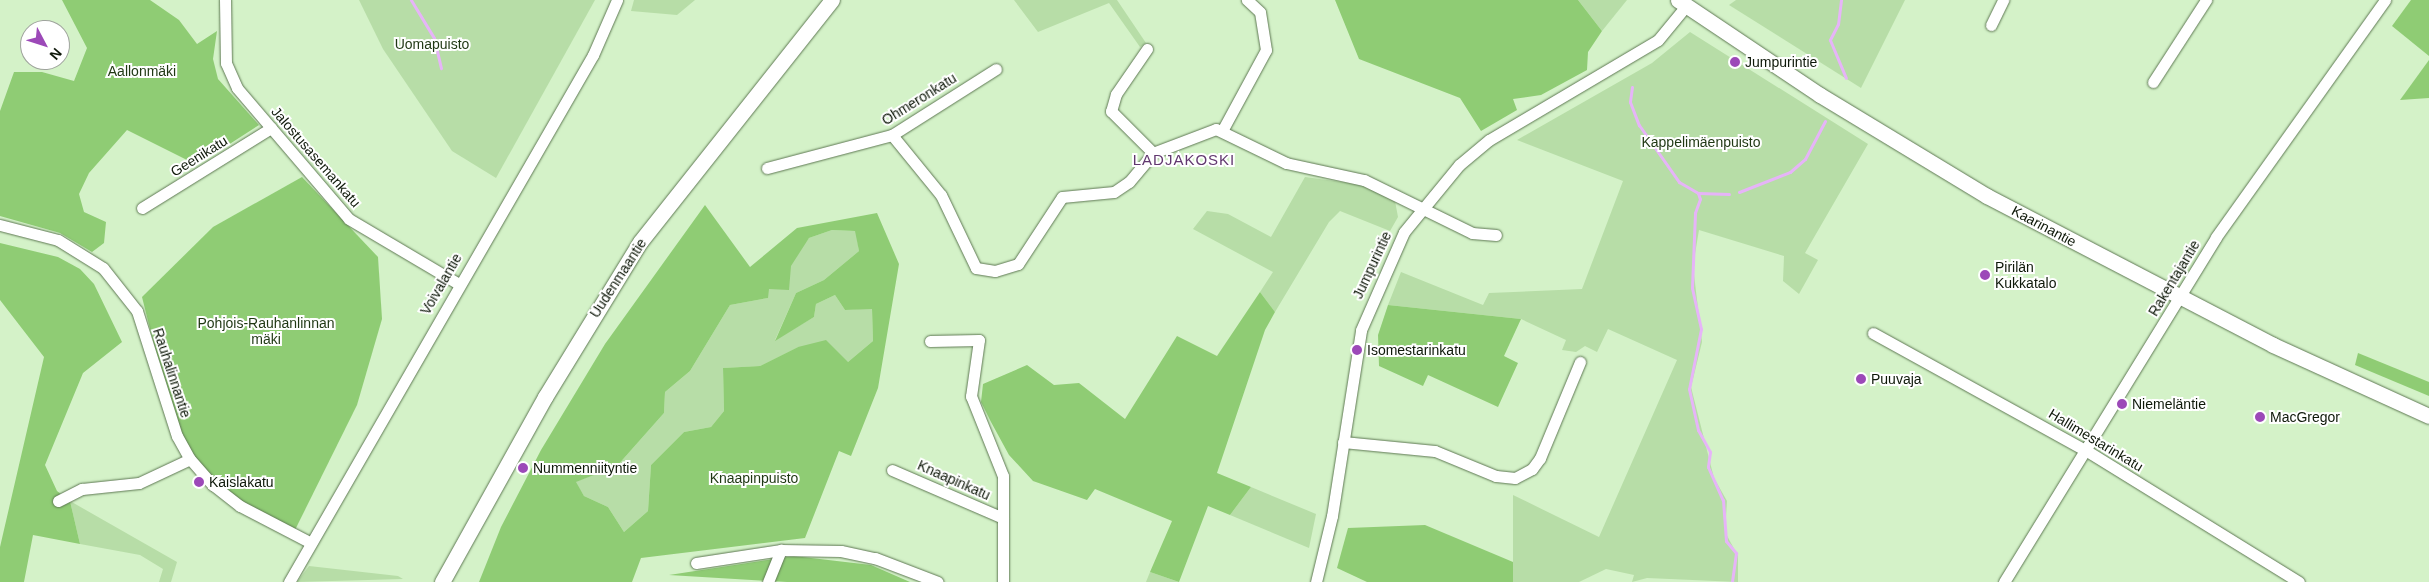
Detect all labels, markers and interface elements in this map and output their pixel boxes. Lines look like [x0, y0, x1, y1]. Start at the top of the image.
north arrow [20, 20, 70, 70]
park label: Uomapuisto [395, 36, 469, 52]
text: N [46, 45, 65, 63]
place label: Jumpurintie [1745, 54, 1817, 70]
marker: Jumpurintie [1729, 56, 1741, 68]
park label: Aallonmäki [108, 63, 176, 79]
street label: Ohmeronkatu [879, 69, 959, 129]
street label: Jalostusasemankatu [268, 103, 364, 211]
street label: Geenikatu [167, 132, 231, 180]
park label: Kappelimäenpuisto [1641, 134, 1761, 150]
district label: LADJAKOSKI [1131, 151, 1237, 169]
street label: Kaarinantie [2009, 202, 2079, 250]
street label: Jumpurintie [1349, 229, 1395, 301]
street label: Uudenmaantie [586, 235, 650, 321]
street label: Rakentajantie [2145, 237, 2203, 319]
street label: Voivalantie [417, 250, 465, 318]
place label: Pirilän Kukkatalo [1995, 259, 2056, 292]
marker: Pirilän Kukkatalo [1979, 269, 1991, 281]
park label: Pohjois-Rauhanlinnan mäki [198, 315, 334, 348]
street label: Rauhalinnantie [150, 326, 194, 420]
place label: Isomestarinkatu [1367, 342, 1466, 358]
marker: Isomestarinkatu [1351, 344, 1363, 356]
place label: Puuvaja [1871, 371, 1922, 387]
marker: Puuvaja [1855, 373, 1867, 385]
place label: Niemeläntie [2132, 396, 2206, 412]
marker: Niemeläntie [2116, 398, 2128, 410]
street label: Hallimestarinkatu [2046, 405, 2146, 475]
place label: MacGregor [2270, 409, 2340, 425]
marker: MacGregor [2254, 411, 2266, 423]
street label: Knaapinkatu [915, 456, 993, 504]
place label: Nummenniityntie [533, 460, 637, 476]
marker: Nummenniityntie [517, 462, 529, 474]
park label: Knaapinpuisto [710, 470, 798, 486]
place label: Kaislakatu [209, 474, 274, 490]
marker: Kaislakatu [193, 476, 205, 488]

